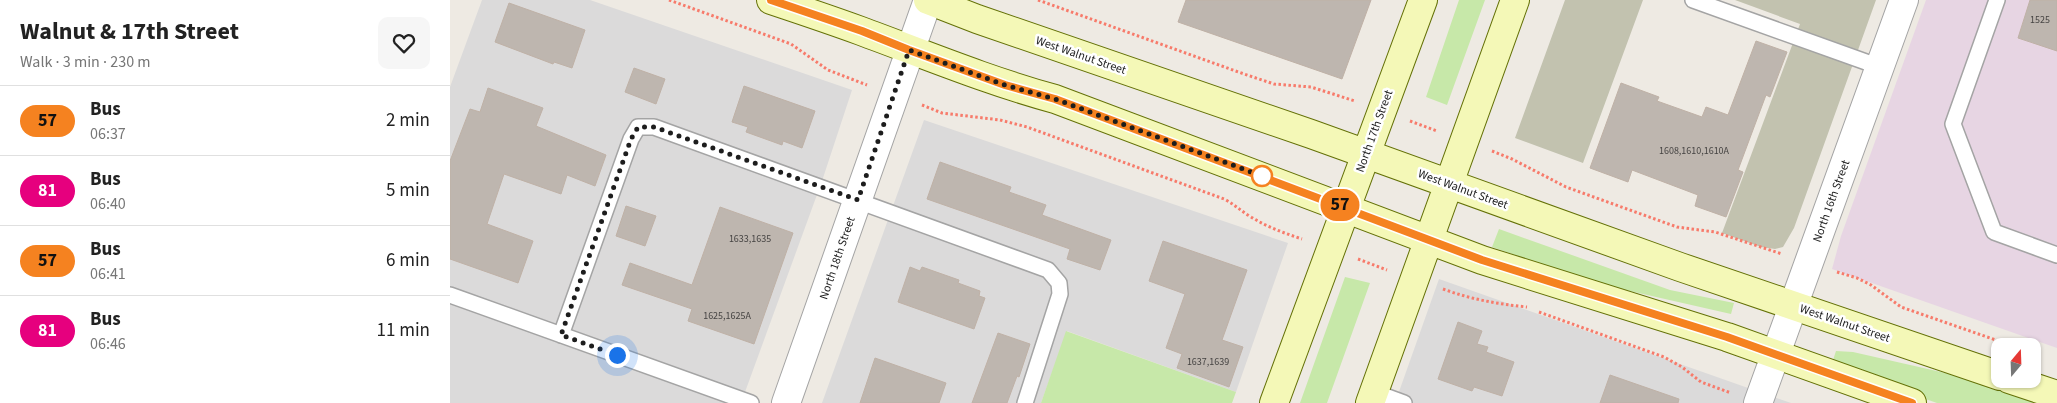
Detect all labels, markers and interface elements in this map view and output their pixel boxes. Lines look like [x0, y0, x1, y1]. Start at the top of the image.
house number: 1525 [2030, 13, 2050, 27]
text: Walnut & 17th Street [20, 14, 239, 49]
button: heart [378, 17, 430, 69]
street label: West Walnut Street [1033, 32, 1128, 79]
text: Walk · 3 min · 230 m [20, 51, 151, 73]
street label: North 17th Street [1352, 88, 1397, 175]
text: Bus [90, 96, 121, 123]
text: 2 min [386, 107, 430, 134]
text: 57 [38, 108, 57, 133]
text: 06:37 [90, 123, 126, 145]
house number: 1608,1610,1610A [1659, 144, 1730, 158]
street label: North 16th Street [1809, 158, 1854, 245]
unlabelled marker [1251, 165, 1273, 187]
street label: West Walnut Street [1415, 165, 1510, 214]
text: Bus [90, 166, 121, 193]
text: 5 min [386, 177, 430, 204]
text: 81 [38, 178, 57, 203]
line badge: 57 [1318, 189, 1362, 221]
text: 57 [1330, 192, 1350, 217]
text: 06:40 [90, 193, 126, 215]
street label: North 18th Street [815, 215, 860, 302]
house number: 1633,1635 [729, 232, 771, 246]
text: Bus [90, 236, 121, 263]
text: 6 min [386, 247, 430, 274]
text: 57 [38, 248, 57, 273]
text: 06:41 [90, 263, 126, 285]
street label: West Walnut Street [1797, 300, 1892, 347]
text: Bus [90, 306, 121, 333]
house number: 1625,1625A [703, 309, 751, 323]
text: 11 min [376, 317, 430, 344]
text: 81 [38, 318, 57, 343]
text: 06:46 [90, 333, 126, 355]
north arrow [1991, 338, 2041, 388]
map controls [1991, 338, 2041, 388]
your location [605, 343, 630, 368]
house number: 1637,1639 [1187, 355, 1229, 369]

